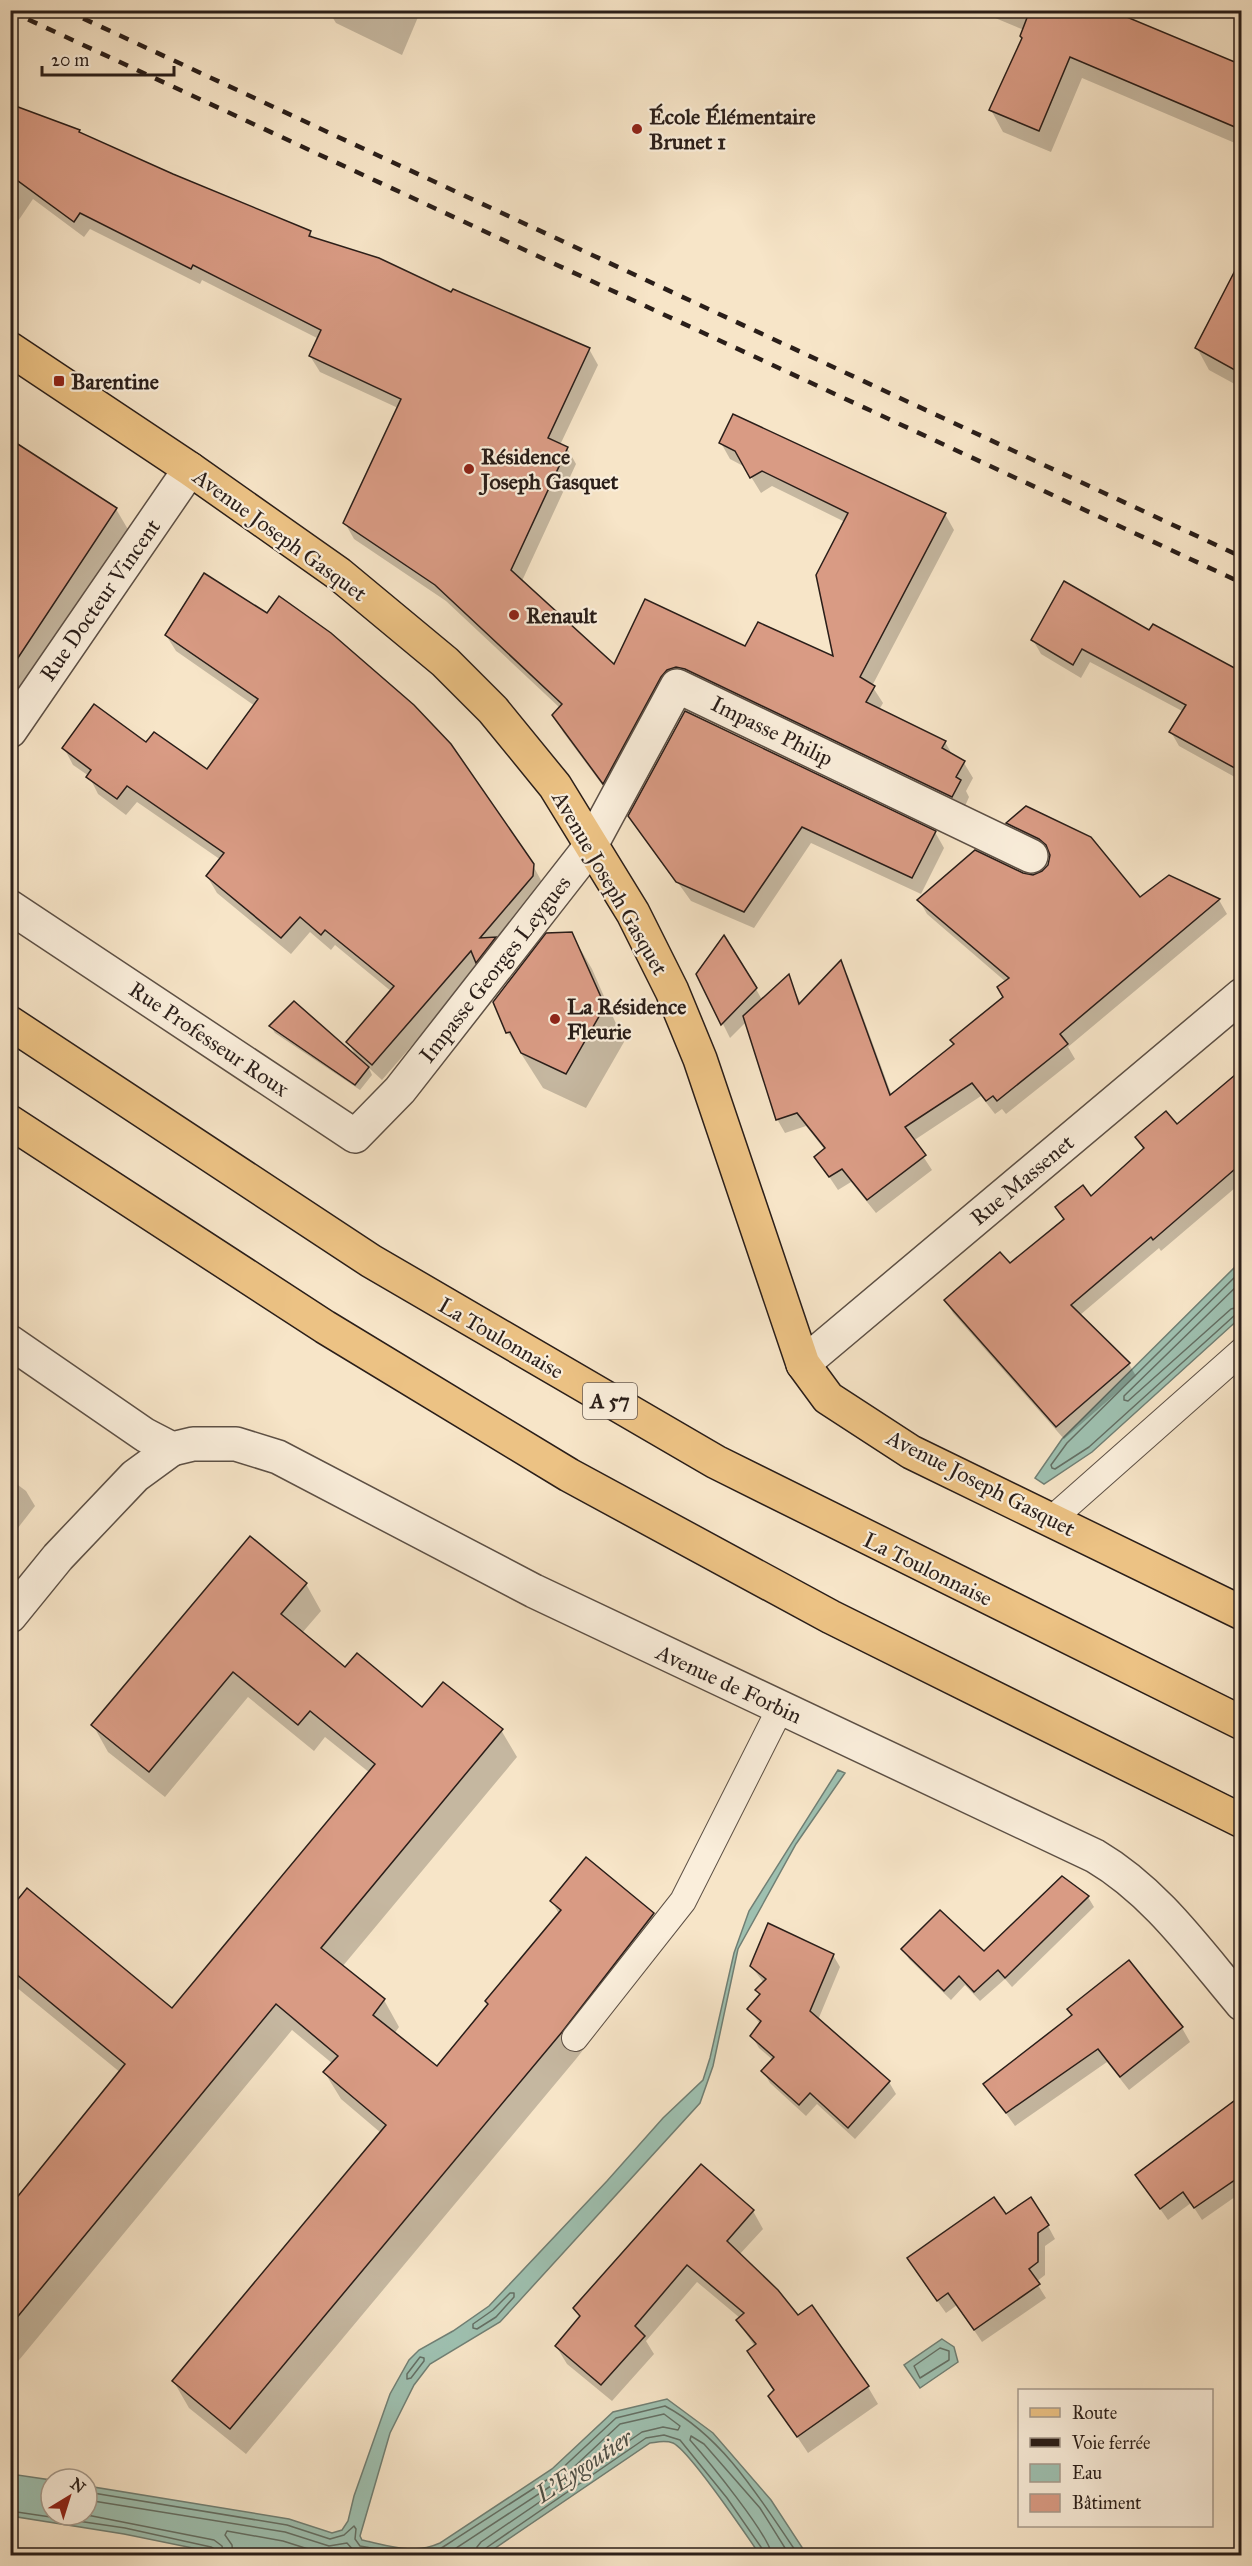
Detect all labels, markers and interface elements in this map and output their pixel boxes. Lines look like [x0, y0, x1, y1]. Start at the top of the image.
scale bar [42, 39, 174, 77]
text: 20 m [51, 49, 89, 71]
place label: École Élémentaire Brunet 1 [649, 103, 816, 155]
marker: École Élémentaire Brunet 1 [630, 122, 644, 136]
place label: Barentine [71, 368, 159, 395]
marker: Barentine [52, 374, 66, 388]
place label: Résidence Joseph Gasquet [478, 443, 619, 496]
street label: Avenue Joseph Gasquet [187, 462, 372, 607]
marker: Résidence Joseph Gasquet [462, 462, 476, 476]
street label: Rue Docteur Vincent [34, 514, 166, 686]
place label: Renault [526, 602, 597, 629]
marker: Renault [507, 608, 521, 622]
street label: Impasse Philip [707, 690, 837, 772]
street label: Avenue Joseph Gasquet [546, 785, 674, 980]
street label: Impasse Georges Leygues [414, 870, 576, 1068]
street label: Rue Professeur Roux [124, 976, 294, 1103]
place label: La Résidence Fleurie [567, 993, 686, 1045]
marker: La Résidence Fleurie [548, 1012, 562, 1026]
street label: Rue Massenet [965, 1129, 1079, 1231]
street label: La Toulonnaise [434, 1291, 568, 1385]
road number: A 57 [583, 1383, 637, 1419]
street label: Avenue Joseph Gasquet [881, 1423, 1080, 1542]
street label: La Toulonnaise [859, 1526, 997, 1612]
street label: Avenue de Forbin [651, 1638, 806, 1730]
legend [1018, 2389, 1213, 2527]
text: Route [1072, 2402, 1117, 2424]
water label: L'Eygoutier [529, 2422, 640, 2510]
text: Voie ferrée [1071, 2432, 1151, 2454]
text: Eau [1072, 2462, 1102, 2484]
north arrow [39, 2467, 99, 2527]
text: N [67, 2474, 89, 2497]
text: Bâtiment [1072, 2492, 1142, 2514]

